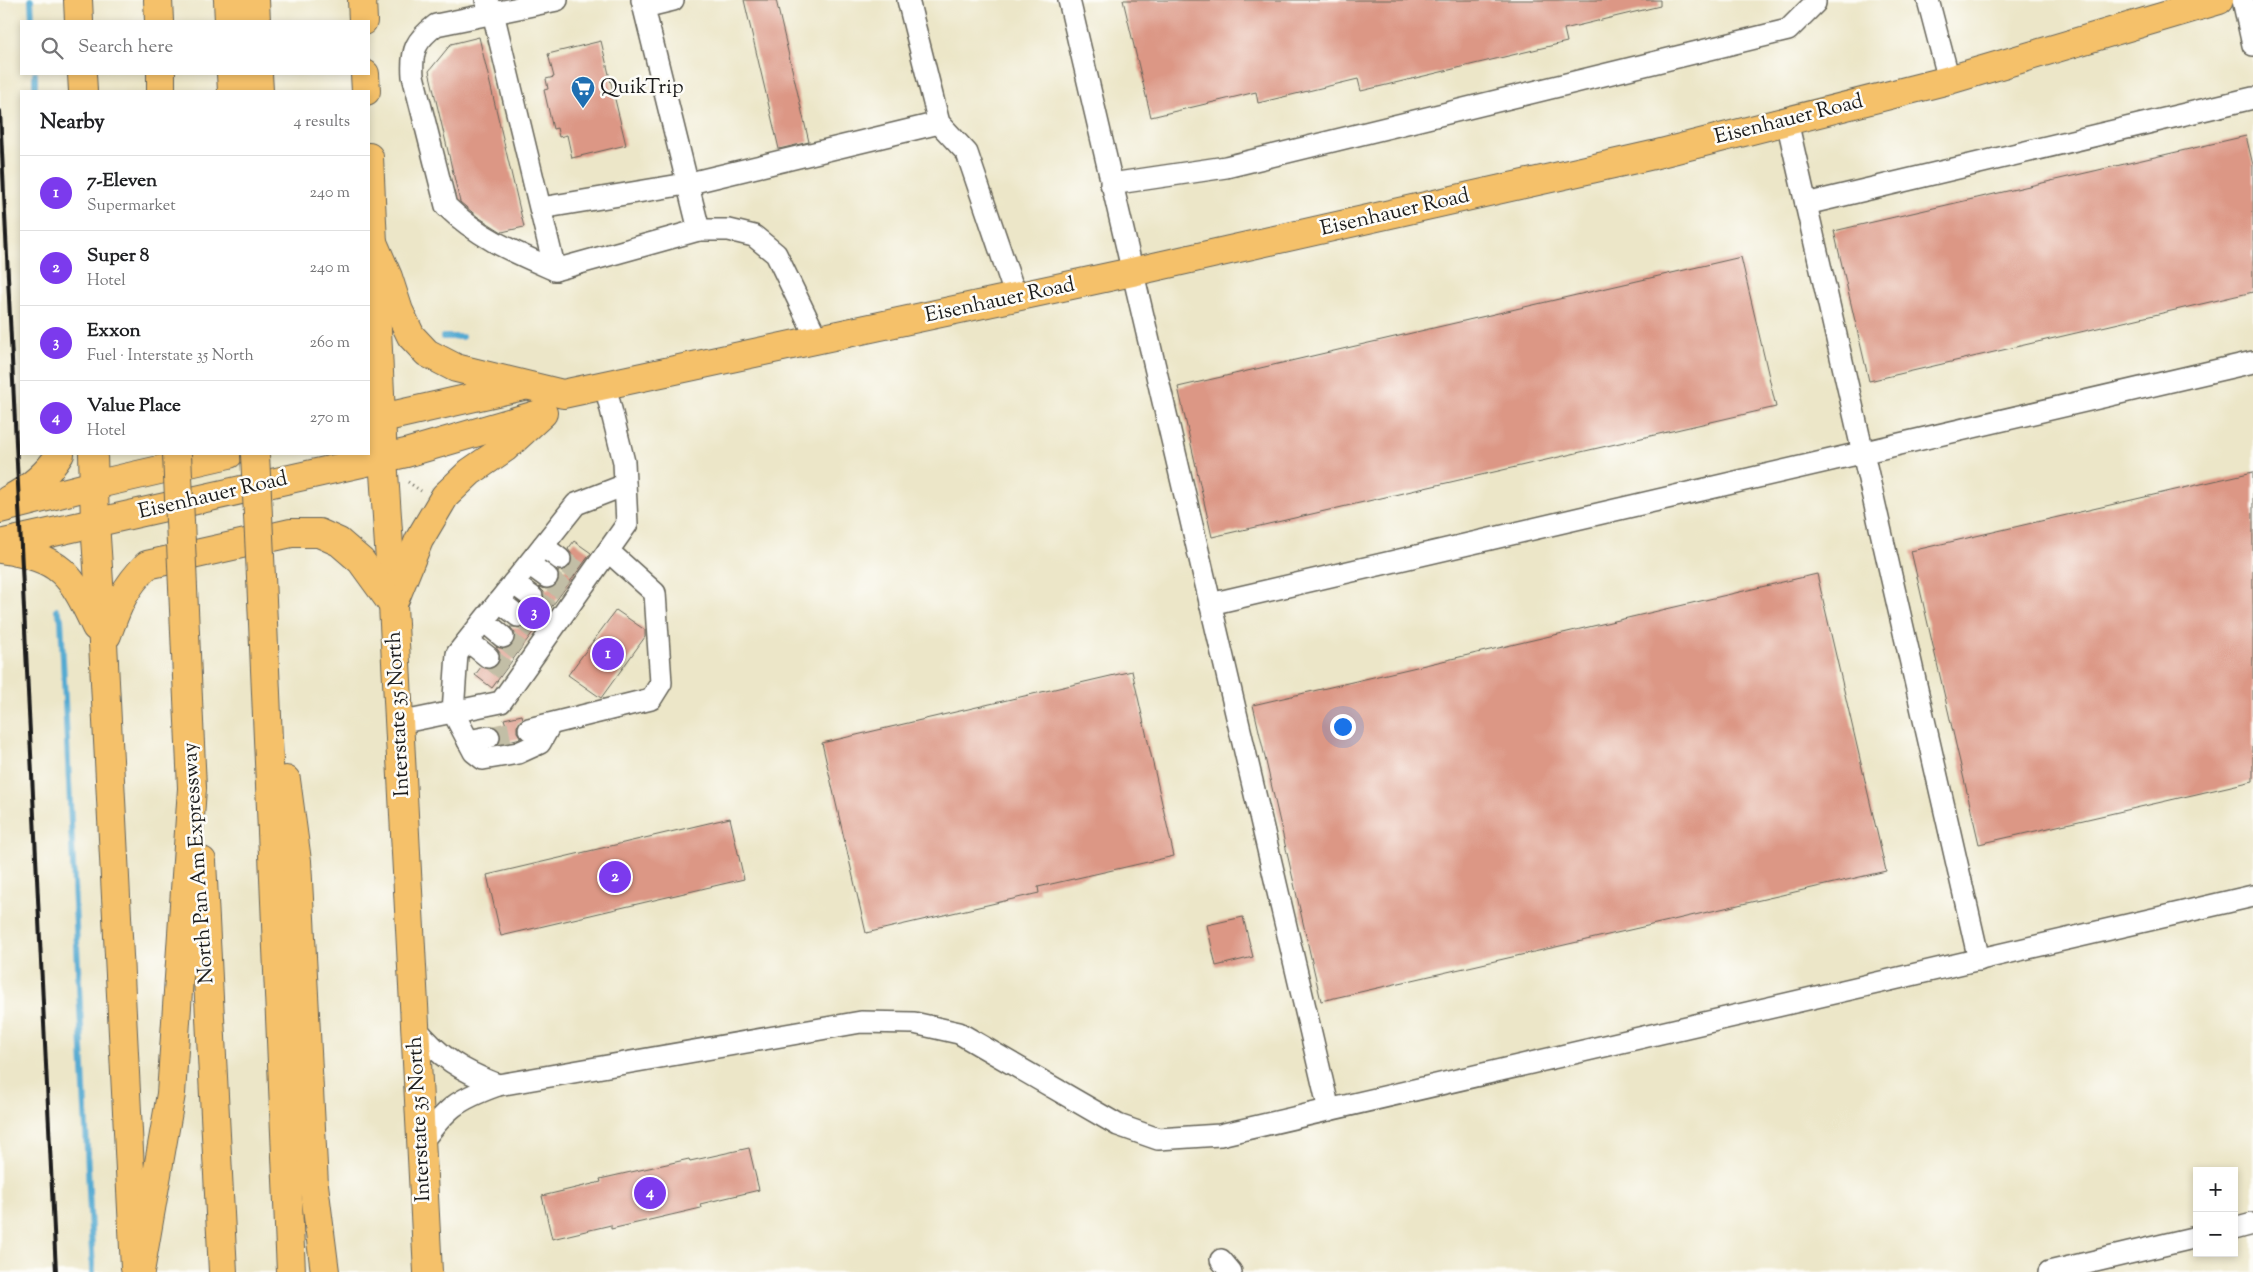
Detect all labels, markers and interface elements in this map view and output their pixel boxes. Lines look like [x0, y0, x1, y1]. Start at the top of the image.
search box [20, 20, 370, 75]
icon: search [38, 34, 66, 62]
text: Search here [78, 34, 173, 61]
place label: QuikTrip [600, 73, 684, 103]
supermarket icon: QuikTrip [570, 75, 596, 109]
street label: Eisenhauer Road [1712, 87, 1867, 153]
text: Nearby [40, 108, 105, 138]
text: 4 results [294, 111, 350, 134]
text: 7-Eleven [87, 168, 157, 195]
street label: Eisenhauer Road [1317, 181, 1473, 245]
text: 1 [53, 182, 59, 205]
text: 240 m [309, 182, 350, 205]
text: Supermarket [87, 195, 176, 218]
text: Super 8 [87, 243, 149, 270]
text: 2 [52, 257, 60, 280]
text: 240 m [309, 257, 350, 280]
text: Hotel [87, 270, 126, 293]
street label: Eisenhauer Road [922, 270, 1078, 331]
text: Exxon [87, 318, 141, 345]
text: 3 [53, 332, 59, 355]
text: 260 m [309, 332, 350, 355]
text: Fuel · Interstate 35 North [87, 345, 254, 368]
text: Value Place [87, 393, 181, 420]
text: 4 [52, 407, 60, 430]
text: 270 m [310, 407, 350, 430]
text: Hotel [87, 420, 126, 443]
street label: Eisenhauer Road [135, 464, 291, 528]
pin: 3 [518, 594, 550, 632]
street label: Interstate 35 North [380, 630, 418, 798]
pin: 1 [592, 635, 624, 673]
your location [1330, 714, 1356, 740]
street label: North Pan Am Expressway [176, 741, 222, 985]
pin: 2 [599, 858, 631, 896]
street label: Interstate 35 North [401, 1035, 439, 1203]
map controls [2193, 1167, 2238, 1257]
button: + [2193, 1167, 2238, 1212]
pin: 4 [634, 1174, 666, 1212]
button: − [2193, 1212, 2238, 1257]

